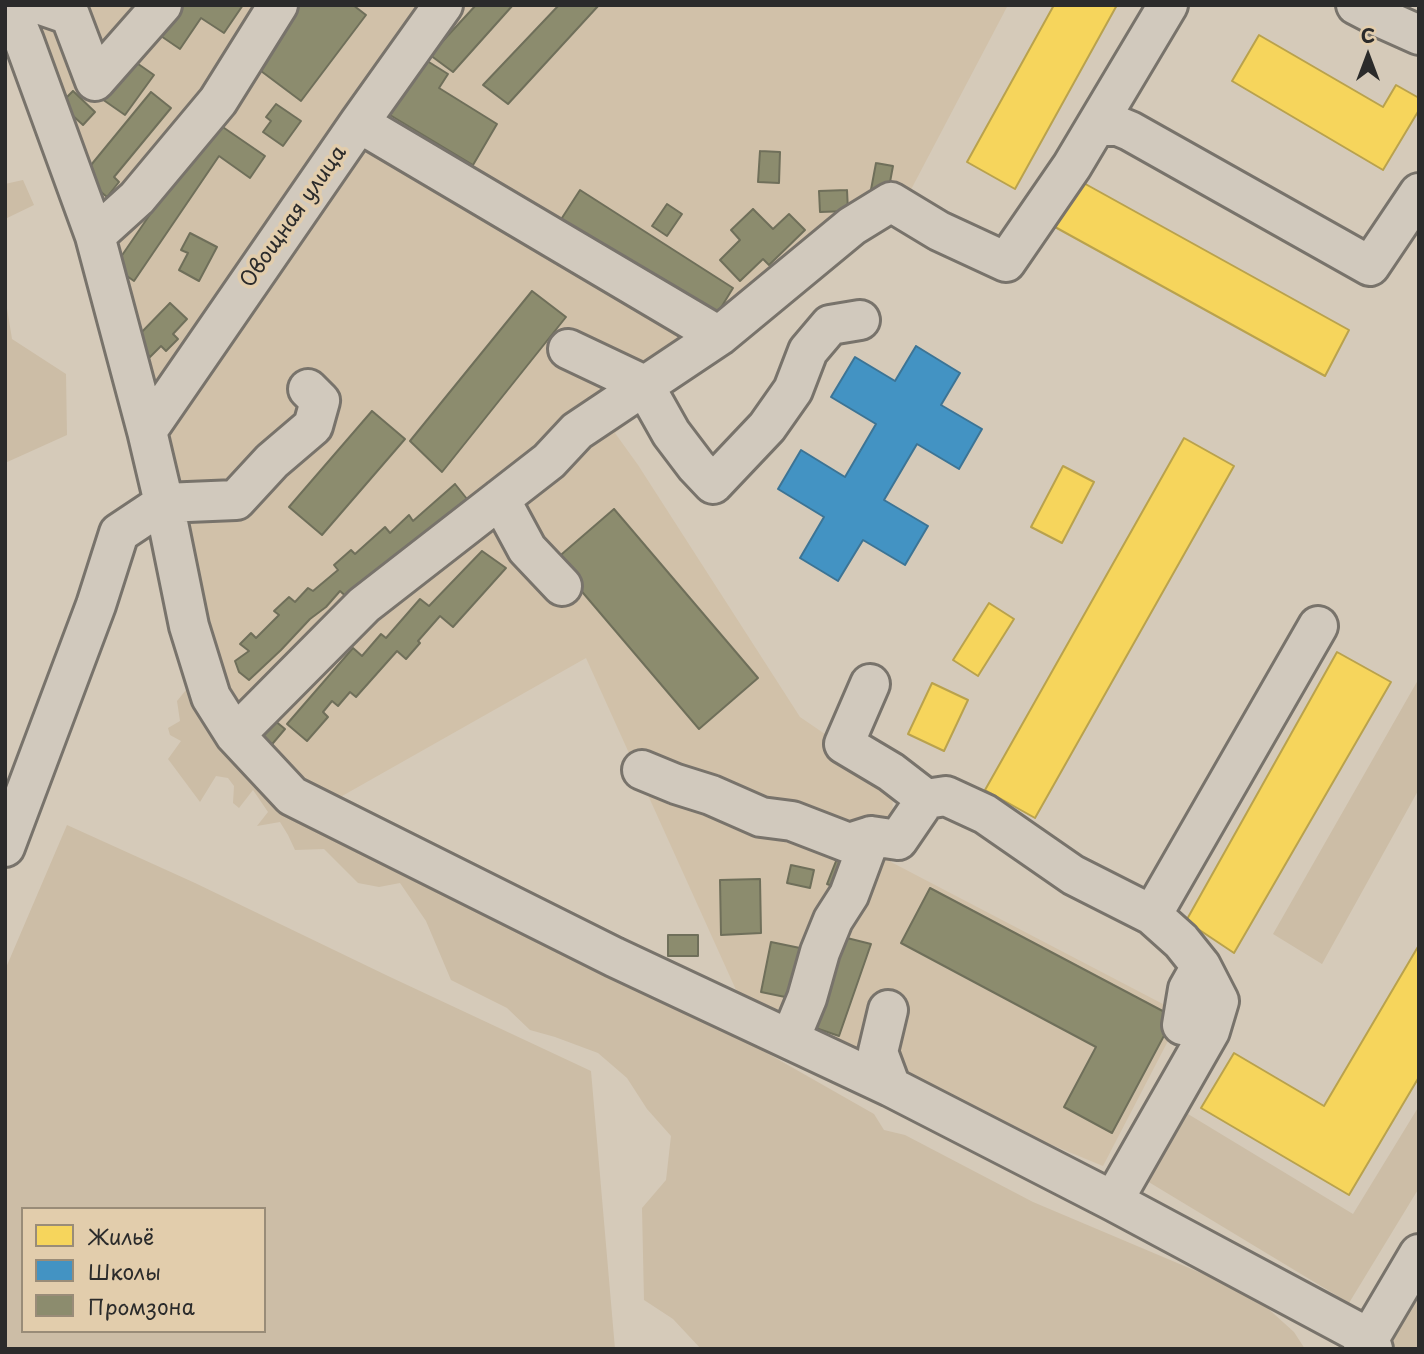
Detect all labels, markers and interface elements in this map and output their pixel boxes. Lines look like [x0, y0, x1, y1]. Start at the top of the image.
north arrow [1333, 21, 1403, 91]
text: С [1361, 21, 1375, 49]
street label: Овощная улица [236, 141, 352, 293]
legend [21, 1207, 266, 1333]
text: Жильё [88, 1220, 154, 1252]
text: Школы [88, 1255, 161, 1287]
text: Промзона [88, 1290, 195, 1322]

